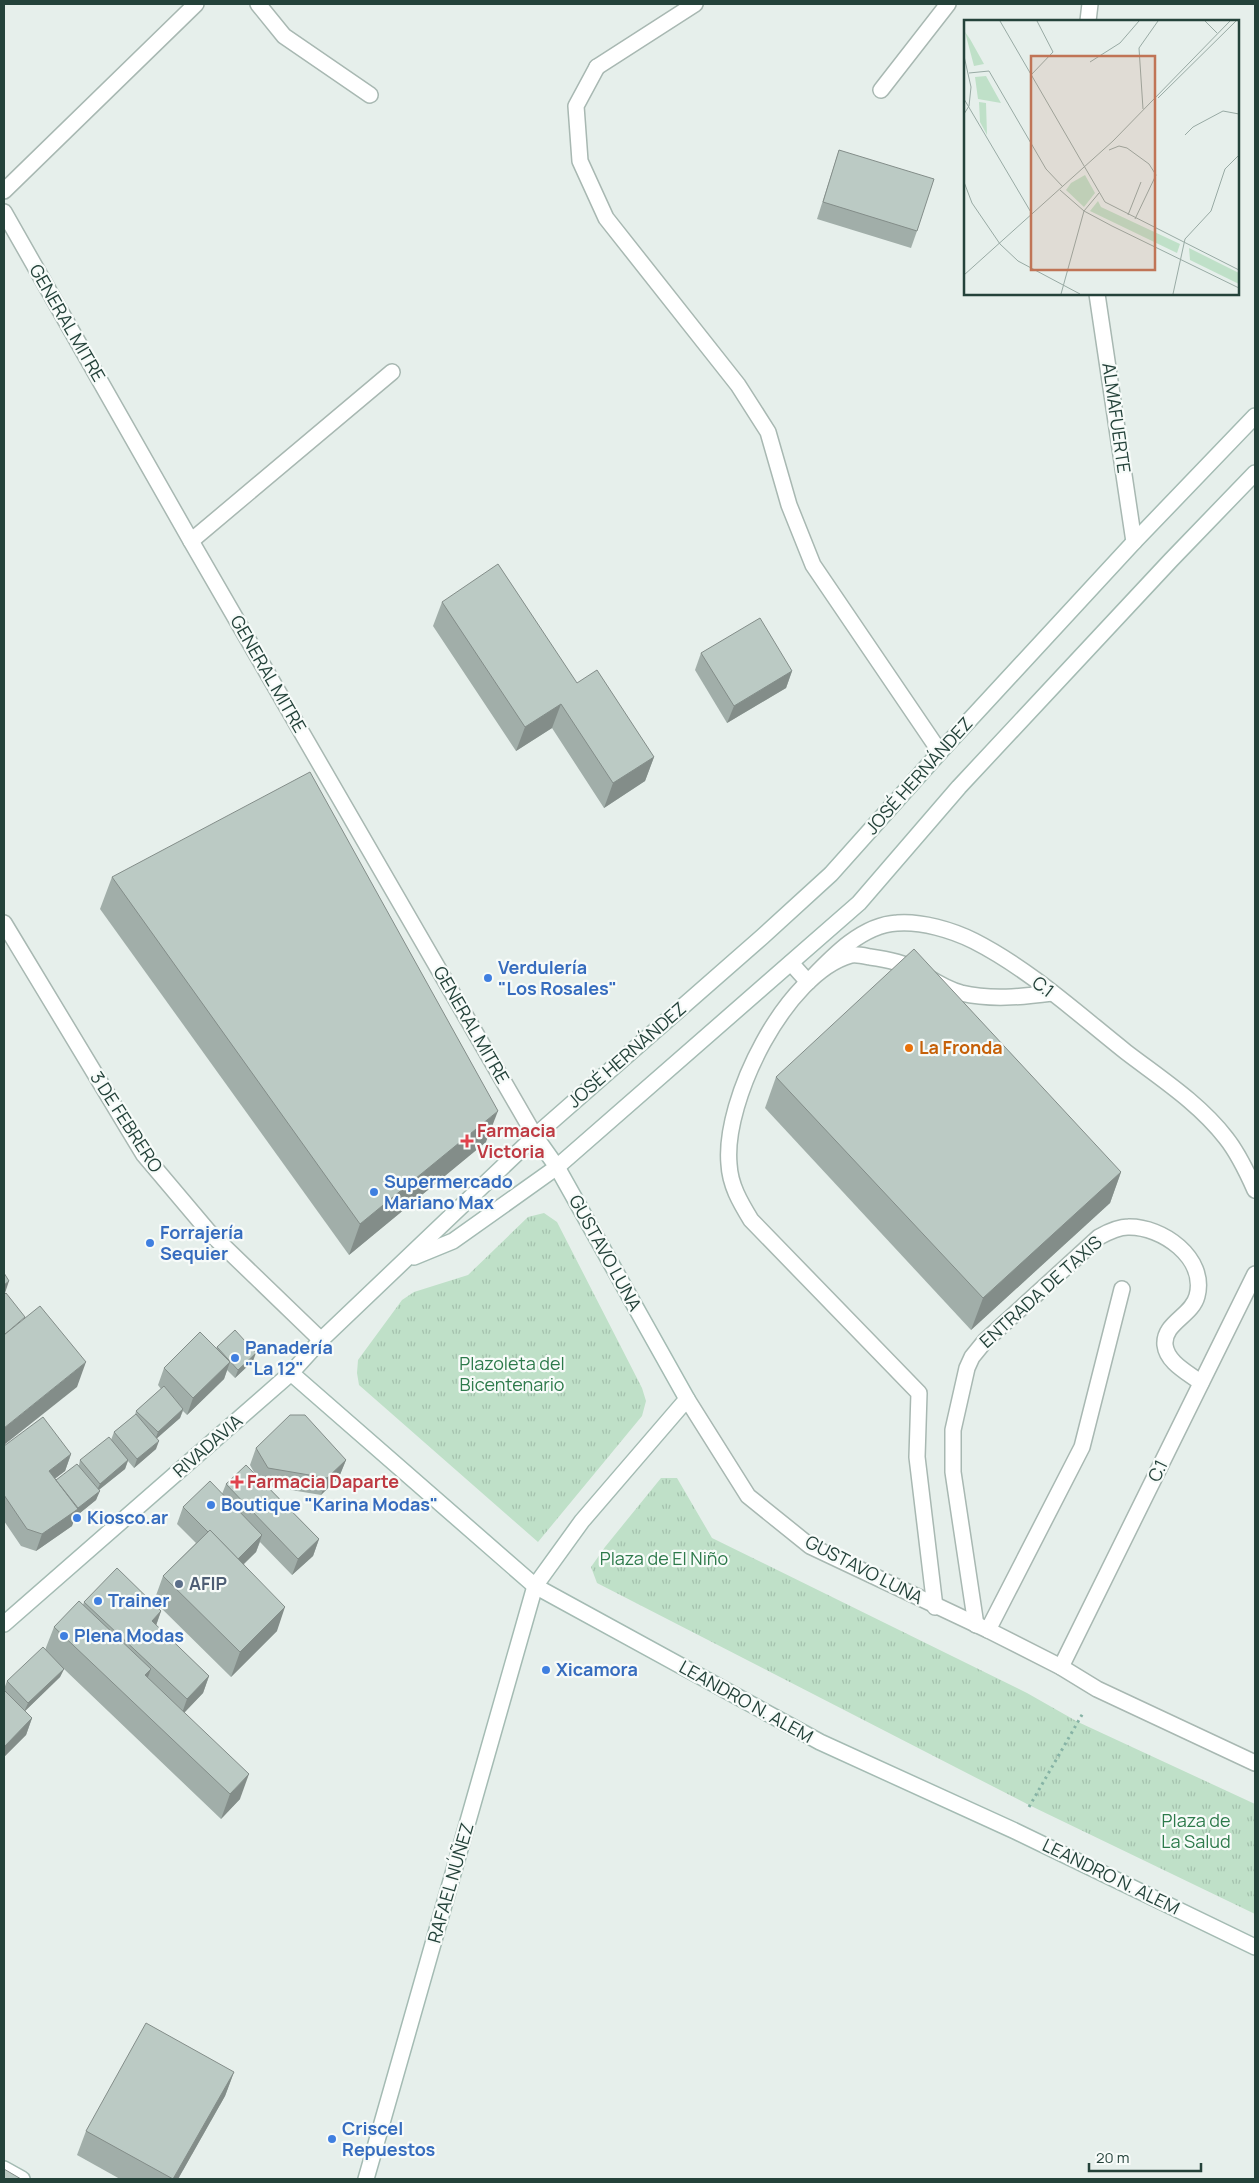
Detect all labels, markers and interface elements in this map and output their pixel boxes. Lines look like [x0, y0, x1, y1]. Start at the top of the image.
inset map [964, 20, 1239, 295]
street label: GENERAL MITRE [25, 259, 111, 386]
street label: ALMAFUERTE [1097, 361, 1137, 475]
street label: GENERAL MITRE [226, 610, 312, 737]
street label: JOSÉ HERNÁNDEZ [859, 712, 977, 839]
place label: Verdulería "Los Rosales" [498, 955, 617, 1000]
street label: GENERAL MITRE [429, 961, 515, 1088]
street label: C.1 [1028, 970, 1059, 1002]
marker: Verdulería "Los Rosales" [482, 972, 494, 984]
street label: JOSÉ HERNÁNDEZ [562, 996, 691, 1112]
place label: La Fronda [919, 1035, 1003, 1059]
marker: La Fronda [903, 1042, 915, 1054]
street label: 3 DE FEBRERO [85, 1066, 168, 1177]
place label: Farmacia Victoria [477, 1118, 556, 1163]
marker: Farmacia Victoria [461, 1135, 473, 1147]
place label: Supermercado Mariano Max [384, 1169, 513, 1214]
marker: Supermercado Mariano Max [368, 1186, 380, 1198]
street label: GUSTAVO LUNA [564, 1190, 648, 1315]
place label: Forrajería Sequier [160, 1220, 243, 1265]
street label: ENTRADA DE TAXIS [974, 1230, 1107, 1353]
marker: Forrajería Sequier [144, 1237, 156, 1249]
place label: Panadería "La 12" [245, 1335, 333, 1380]
park label: Plazoleta del Bicentenario [459, 1351, 565, 1396]
marker: Panadería "La 12" [229, 1352, 241, 1364]
street label: RIVADAVIA [167, 1408, 248, 1482]
street label: C.1 [1142, 1456, 1173, 1485]
place label: Farmacia Daparte [247, 1469, 399, 1493]
marker: Farmacia Daparte [231, 1476, 243, 1488]
place label: Boutique "Karina Modas" [221, 1492, 438, 1516]
marker: Boutique "Karina Modas" [205, 1499, 217, 1511]
place label: Kiosco.ar [87, 1505, 168, 1529]
marker: Kiosco.ar [71, 1512, 83, 1524]
street label: GUSTAVO LUNA [801, 1529, 928, 1609]
park label: Plaza de El Niño [600, 1546, 728, 1570]
place label: AFIP [189, 1571, 227, 1595]
marker: AFIP [173, 1578, 185, 1590]
place label: Trainer [108, 1588, 170, 1612]
marker: Trainer [92, 1595, 104, 1607]
place label: Plena Modas [74, 1623, 184, 1647]
marker: Plena Modas [58, 1630, 70, 1642]
street label: LEANDRO N. ALEM [675, 1654, 818, 1748]
place label: Xicamora [556, 1657, 638, 1681]
marker: Xicamora [540, 1664, 552, 1676]
park label: Plaza de La Salud [1161, 1808, 1231, 1853]
street label: RAFAEL NÚÑEZ [421, 1820, 479, 1946]
street label: LEANDRO N. ALEM [1039, 1833, 1184, 1920]
place label: Criscel Repuestos [342, 2116, 436, 2161]
marker: Criscel Repuestos [326, 2133, 338, 2145]
scale bar [1089, 2140, 1202, 2172]
text: 20 m [1096, 2147, 1129, 2168]

